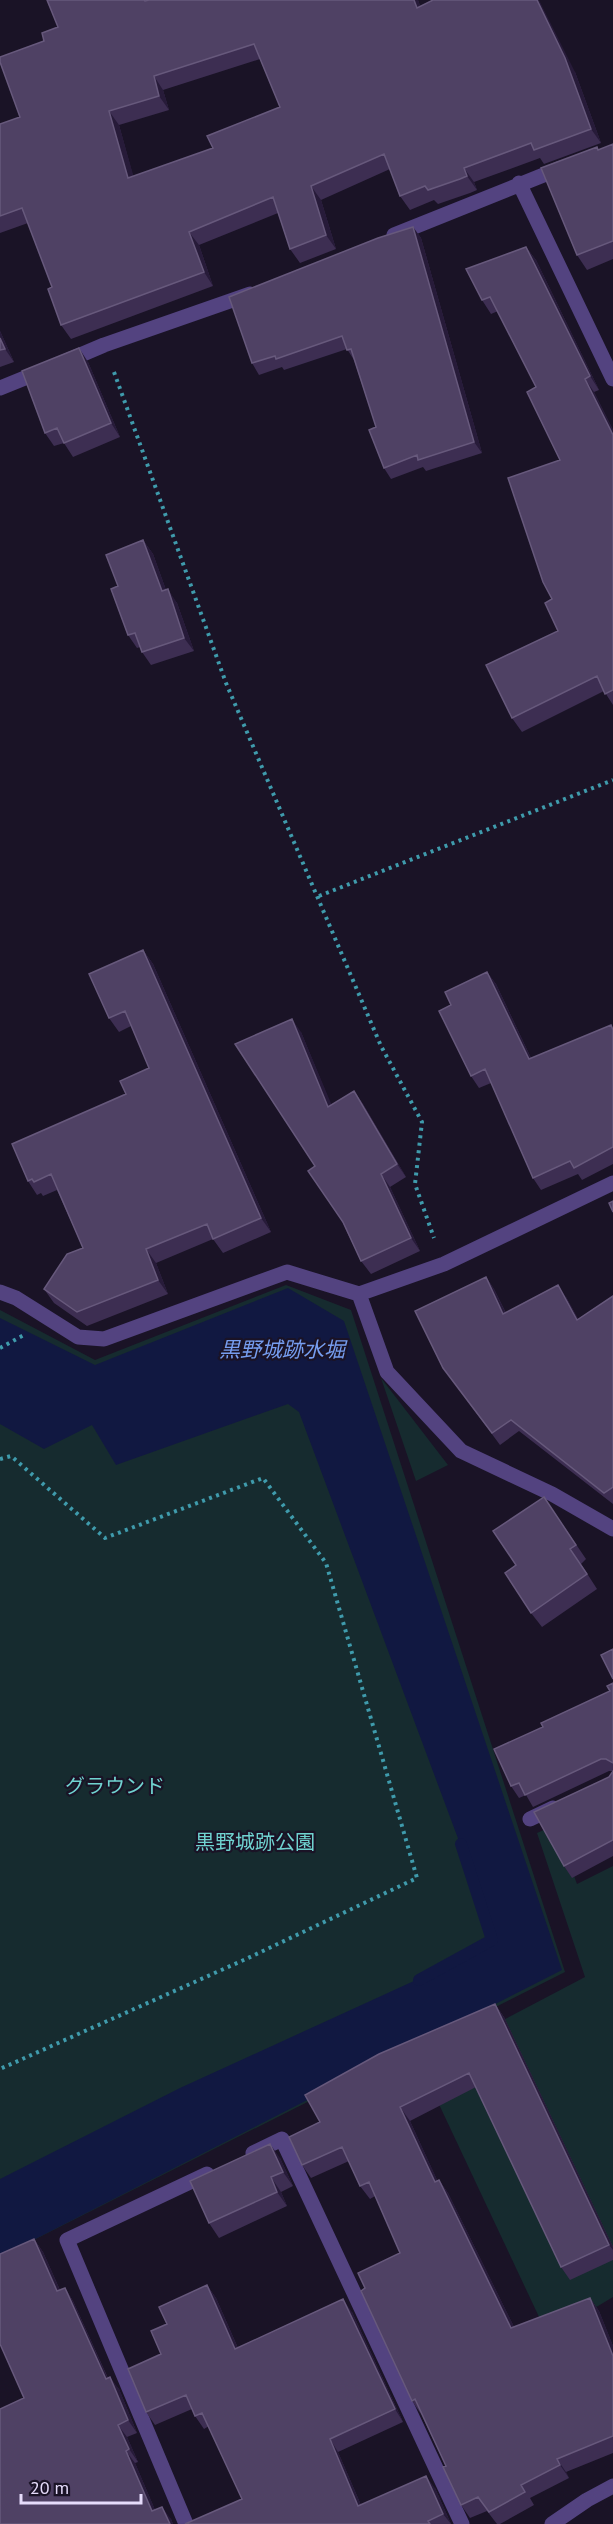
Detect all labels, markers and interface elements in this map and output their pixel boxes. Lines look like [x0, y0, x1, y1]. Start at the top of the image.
water label: 黒野城跡水堀 [219, 1336, 348, 1363]
park label: グラウンド [65, 1773, 165, 1799]
park label: 黒野城跡公園 [195, 1829, 315, 1855]
scale bar [21, 2467, 141, 2505]
text: 20 m [30, 2476, 69, 2499]

